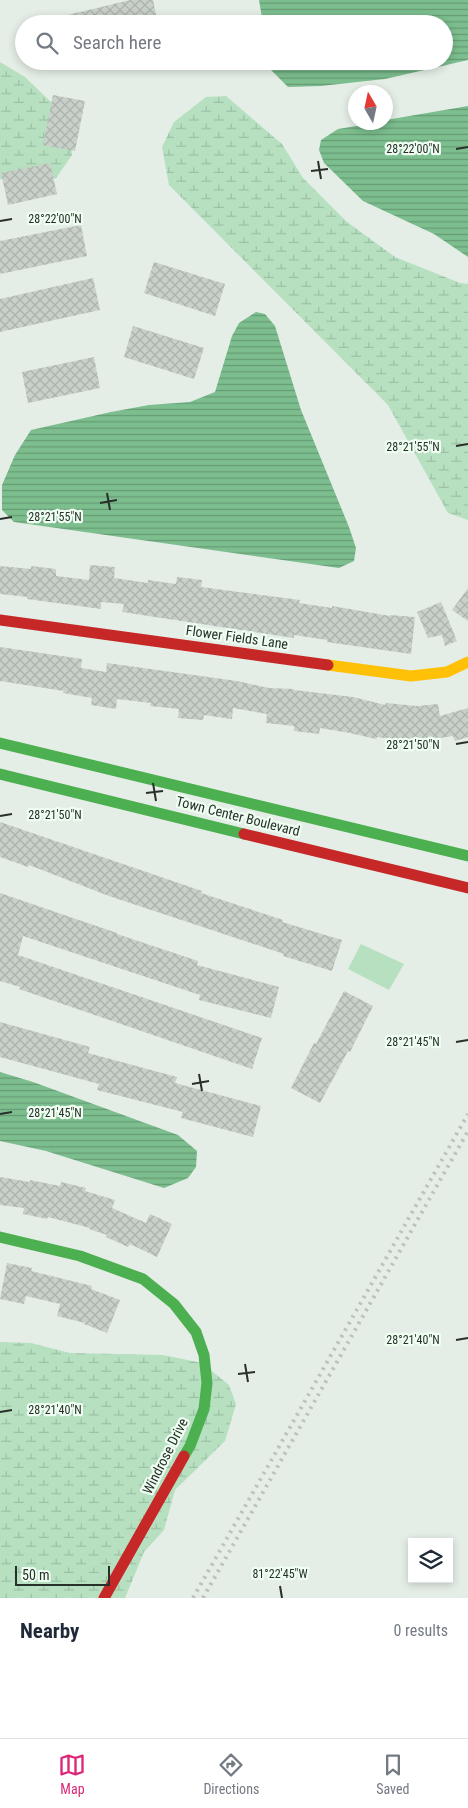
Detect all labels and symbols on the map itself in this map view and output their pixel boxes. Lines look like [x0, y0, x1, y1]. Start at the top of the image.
north arrow [348, 85, 393, 130]
text: 28°22'00"N [386, 142, 440, 156]
text: 28°22'00"N [28, 212, 82, 226]
text: 28°21'55"N [386, 440, 440, 454]
text: 28°21'55"N [28, 510, 82, 524]
street label: Flower Fields Lane [185, 622, 290, 652]
text: 28°21'50"N [386, 738, 440, 752]
street label: Town Center Boulevard [174, 793, 302, 839]
text: 28°21'50"N [28, 808, 82, 822]
text: 28°21'45"N [386, 1035, 440, 1049]
text: 28°21'45"N [28, 1106, 82, 1120]
text: 28°21'40"N [386, 1333, 440, 1347]
text: 28°21'40"N [28, 1403, 82, 1417]
street label: Windrose Drive [139, 1415, 191, 1497]
scale bar [15, 1563, 110, 1586]
text: 81°22'45"W [252, 1567, 308, 1581]

